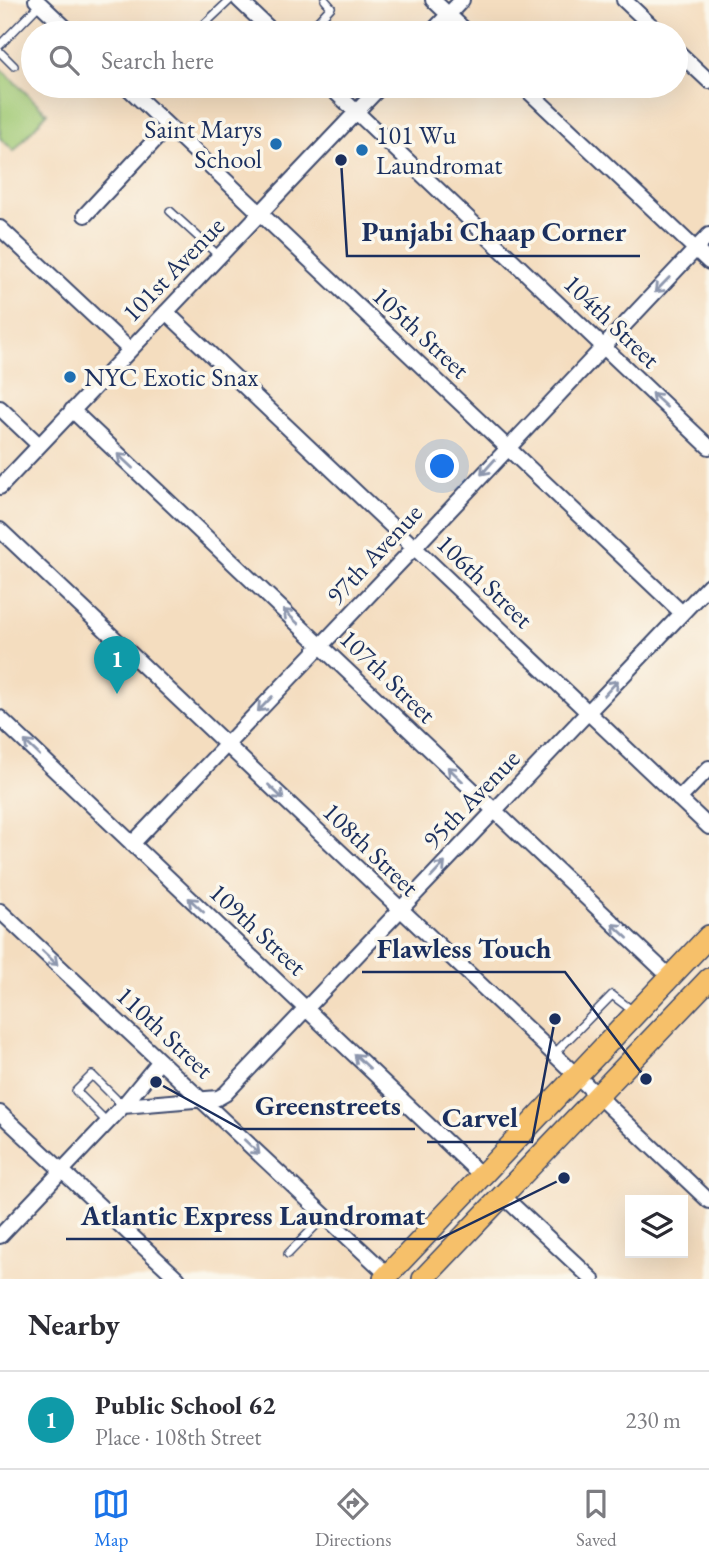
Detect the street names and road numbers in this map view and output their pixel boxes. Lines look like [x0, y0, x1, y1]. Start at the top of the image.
street label: 101st Avenue [114, 209, 232, 329]
street label: 104th Street [557, 267, 667, 375]
street label: 105th Street [365, 278, 477, 386]
street label: 97th Avenue [318, 496, 430, 612]
street label: 106th Street [430, 527, 540, 635]
street label: 107th Street [333, 622, 443, 730]
street label: 95th Avenue [415, 742, 527, 856]
street label: 108th Street [316, 795, 426, 903]
street label: 109th Street [202, 875, 314, 983]
street label: 110th Street [109, 978, 221, 1086]

